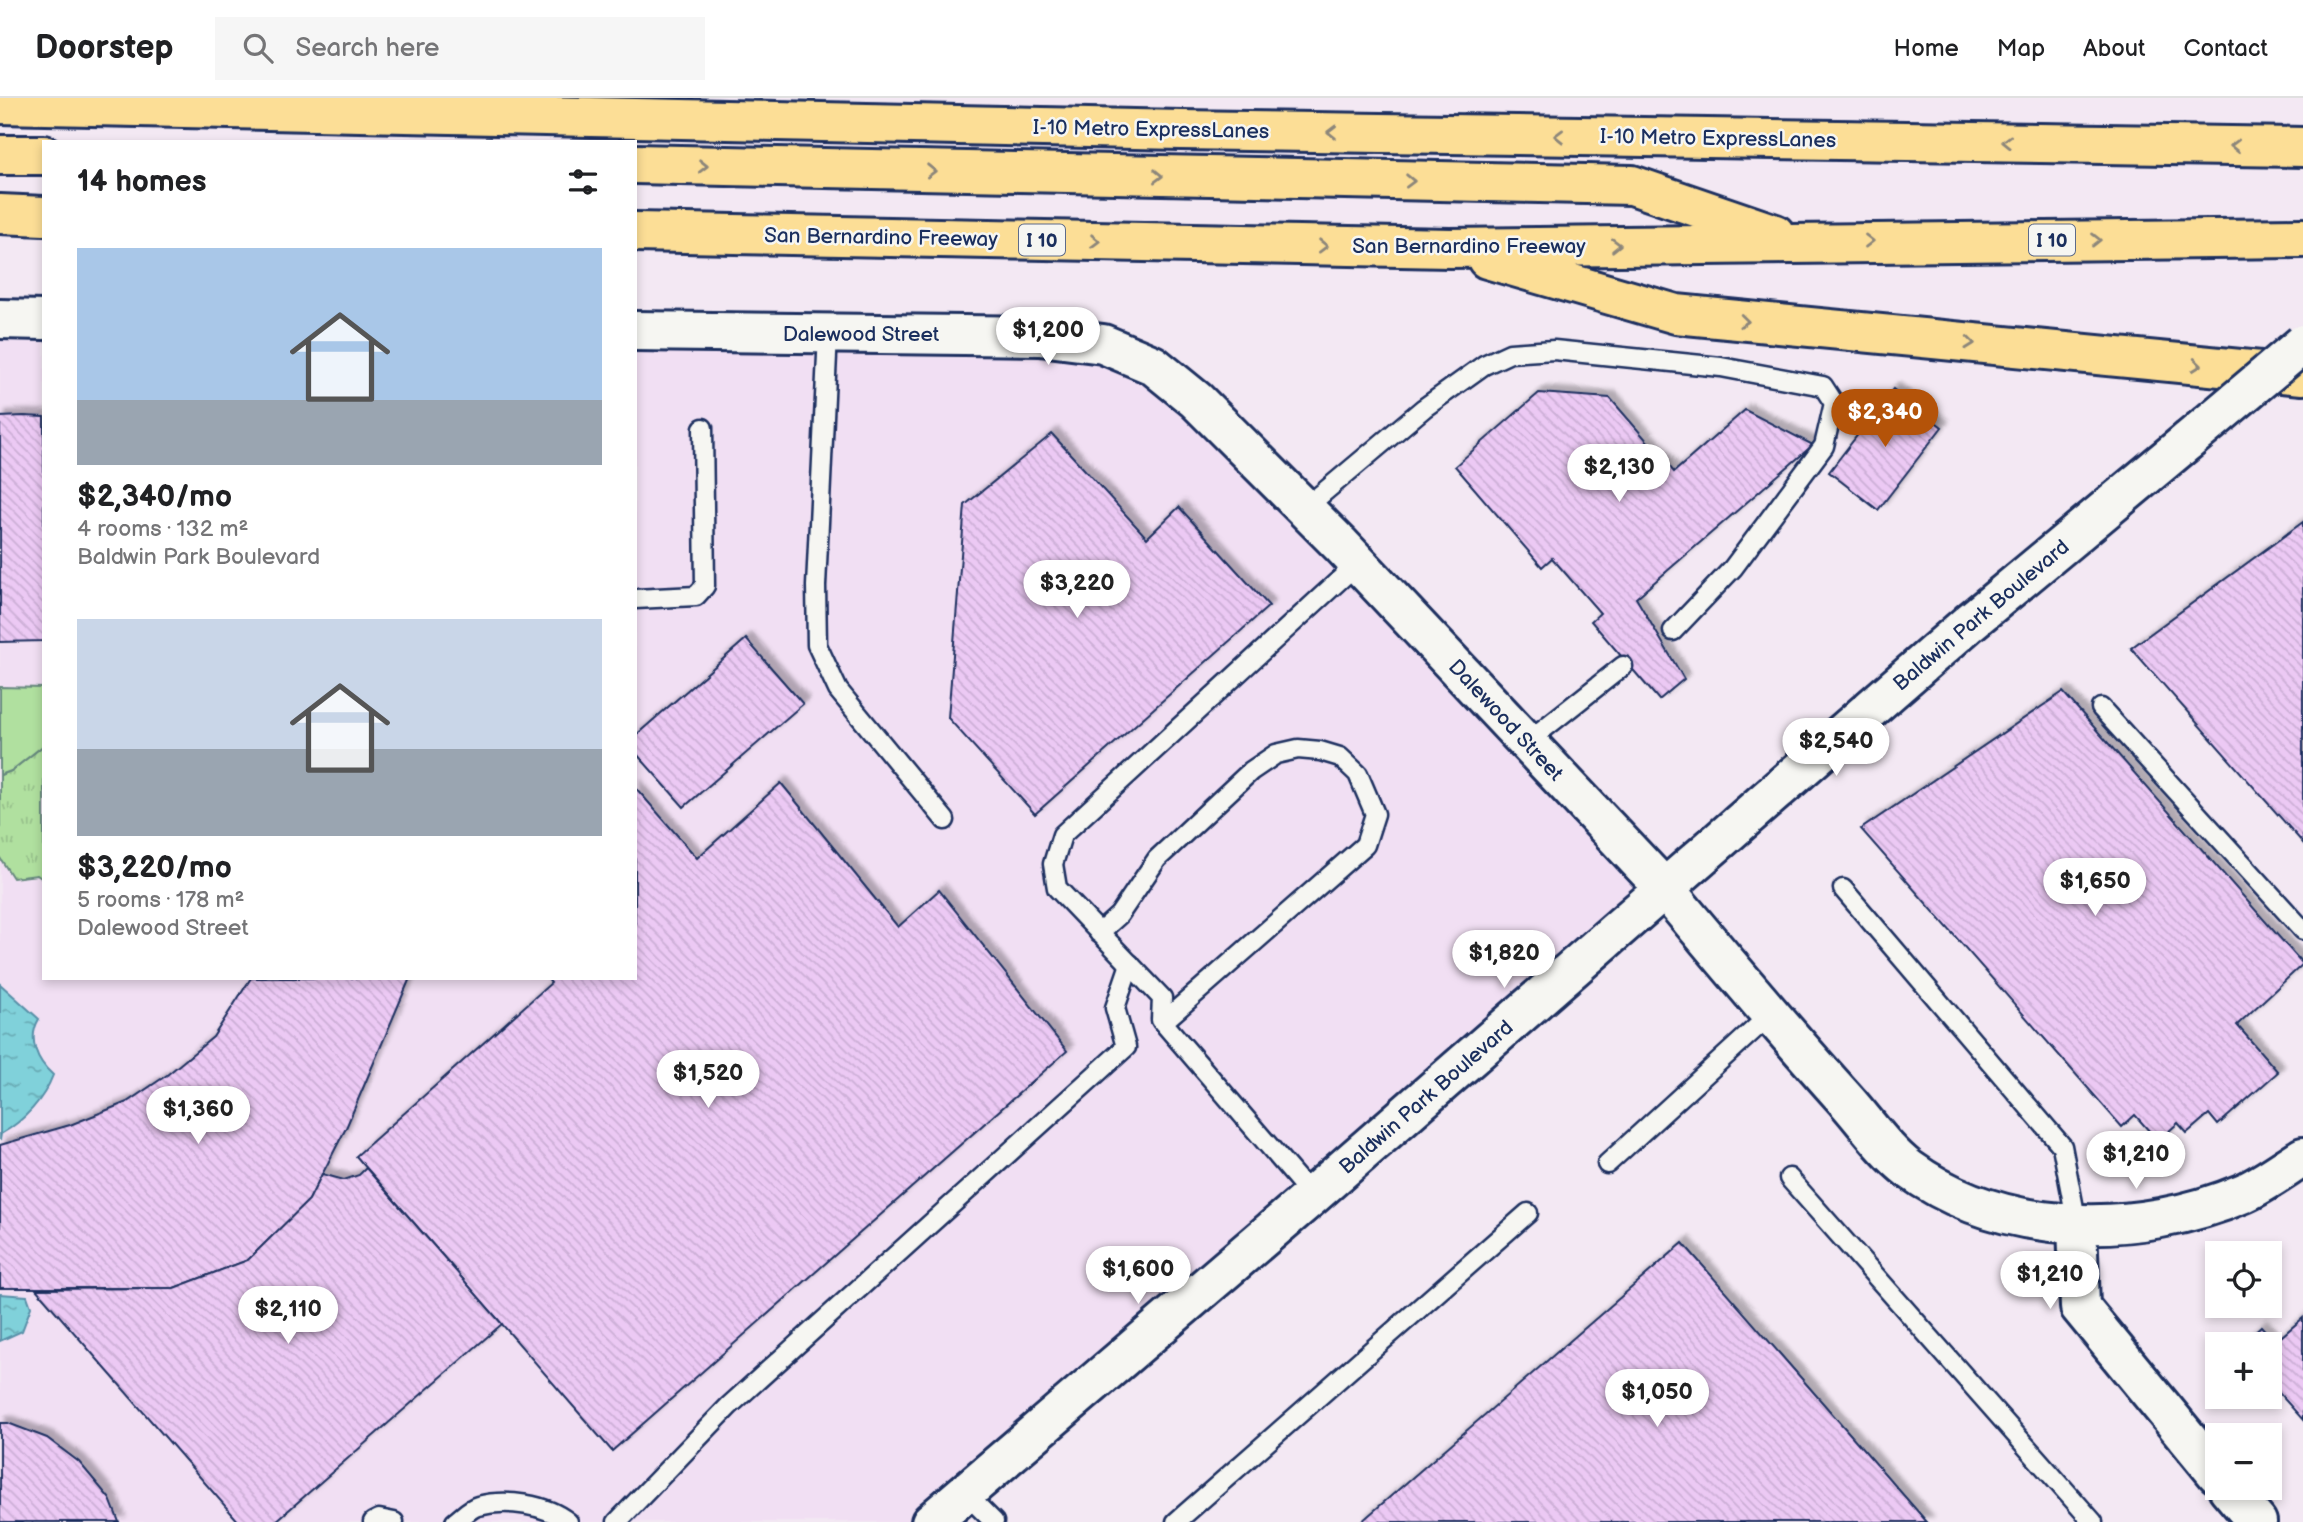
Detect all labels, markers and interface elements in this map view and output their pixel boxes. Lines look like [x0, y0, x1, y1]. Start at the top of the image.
search box [215, 17, 705, 80]
text: Doorstep [35, 28, 173, 68]
icon: search [239, 29, 277, 67]
text: Search here [295, 33, 439, 64]
text: Home [1894, 34, 1959, 63]
text: Map [1997, 34, 2045, 63]
text: About [2083, 34, 2145, 63]
text: Contact [2183, 34, 2268, 63]
street label: I-10 Metro ExpressLanes [1033, 115, 1269, 144]
street label: I-10 Metro ExpressLanes [1600, 124, 1836, 153]
one-way arrow [1326, 125, 1337, 140]
one-way arrow [1554, 128, 1565, 143]
one-way arrow [2002, 134, 2012, 150]
one-way arrow [2229, 138, 2240, 153]
one-way arrow [699, 158, 709, 174]
icon: filters [564, 163, 602, 201]
text: 14 homes [77, 164, 206, 200]
one-way arrow [926, 164, 937, 179]
one-way arrow [1153, 169, 1164, 184]
one-way arrow [1406, 173, 1416, 189]
street label: San Bernardino Freeway [764, 223, 999, 252]
road number: I 10 [1019, 224, 1065, 256]
road number: I 10 [2029, 224, 2075, 256]
one-way arrow [2091, 232, 2102, 248]
one-way arrow [1091, 233, 1101, 249]
street label: San Bernardino Freeway [1352, 234, 1586, 259]
one-way arrow [1863, 234, 1874, 249]
one-way arrow [1611, 237, 1622, 253]
one-way arrow [1318, 238, 1329, 253]
icon: home [277, 294, 403, 420]
pin: $1,200 [991, 308, 1105, 367]
one-way arrow [1739, 313, 1750, 328]
text: $1,200 [1012, 316, 1084, 344]
street label: Dalewood Street [783, 322, 940, 347]
one-way arrow [1965, 335, 1976, 350]
one-way arrow [2192, 357, 2203, 372]
pin: $2,340 [1828, 390, 1942, 449]
text: $2,340 [1847, 398, 1923, 426]
pin: $2,130 [1562, 444, 1676, 504]
text: $2,130 [1583, 453, 1655, 481]
text: $2,340/mo [77, 479, 232, 515]
text: 4 rooms · 132 m² [77, 515, 248, 543]
street label: Baldwin Park Boulevard [1888, 534, 2074, 696]
text: Baldwin Park Boulevard [77, 543, 320, 571]
pin: $3,220 [1020, 560, 1134, 620]
text: $3,220 [1039, 569, 1115, 597]
street label: Dalewood Street [1443, 655, 1569, 787]
icon: home [277, 665, 403, 791]
pin: $2,540 [1779, 718, 1893, 778]
text: $2,540 [1798, 727, 1874, 755]
text: $3,220/mo [77, 850, 232, 886]
pin: $1,650 [2038, 858, 2152, 918]
text: $1,650 [2059, 867, 2131, 895]
text: 5 rooms · 178 m² [77, 886, 245, 914]
text: Dalewood Street [77, 914, 249, 942]
pin: $1,820 [1447, 930, 1561, 990]
text: $1,820 [1468, 939, 1540, 967]
street label: Baldwin Park Boulevard [1334, 1015, 1518, 1180]
pin: $1,520 [651, 1051, 765, 1110]
text: $1,520 [673, 1059, 743, 1087]
pin: $1,360 [141, 1086, 255, 1146]
text: $1,360 [162, 1095, 234, 1123]
pin: $1,210 [2079, 1132, 2193, 1191]
text: $1,210 [2102, 1140, 2170, 1168]
map controls [2205, 1241, 2282, 1500]
button: locate [2205, 1241, 2282, 1318]
pin: $1,600 [1081, 1246, 1195, 1306]
pin: $1,210 [1993, 1252, 2107, 1311]
text: $1,600 [1102, 1255, 1174, 1283]
text: $1,210 [2016, 1260, 2084, 1288]
pin: $2,110 [231, 1286, 345, 1346]
text: $2,110 [254, 1295, 322, 1323]
button: + [2205, 1332, 2282, 1409]
pin: $1,050 [1600, 1370, 1714, 1429]
text: $1,050 [1621, 1378, 1693, 1406]
button: − [2205, 1423, 2282, 1500]

